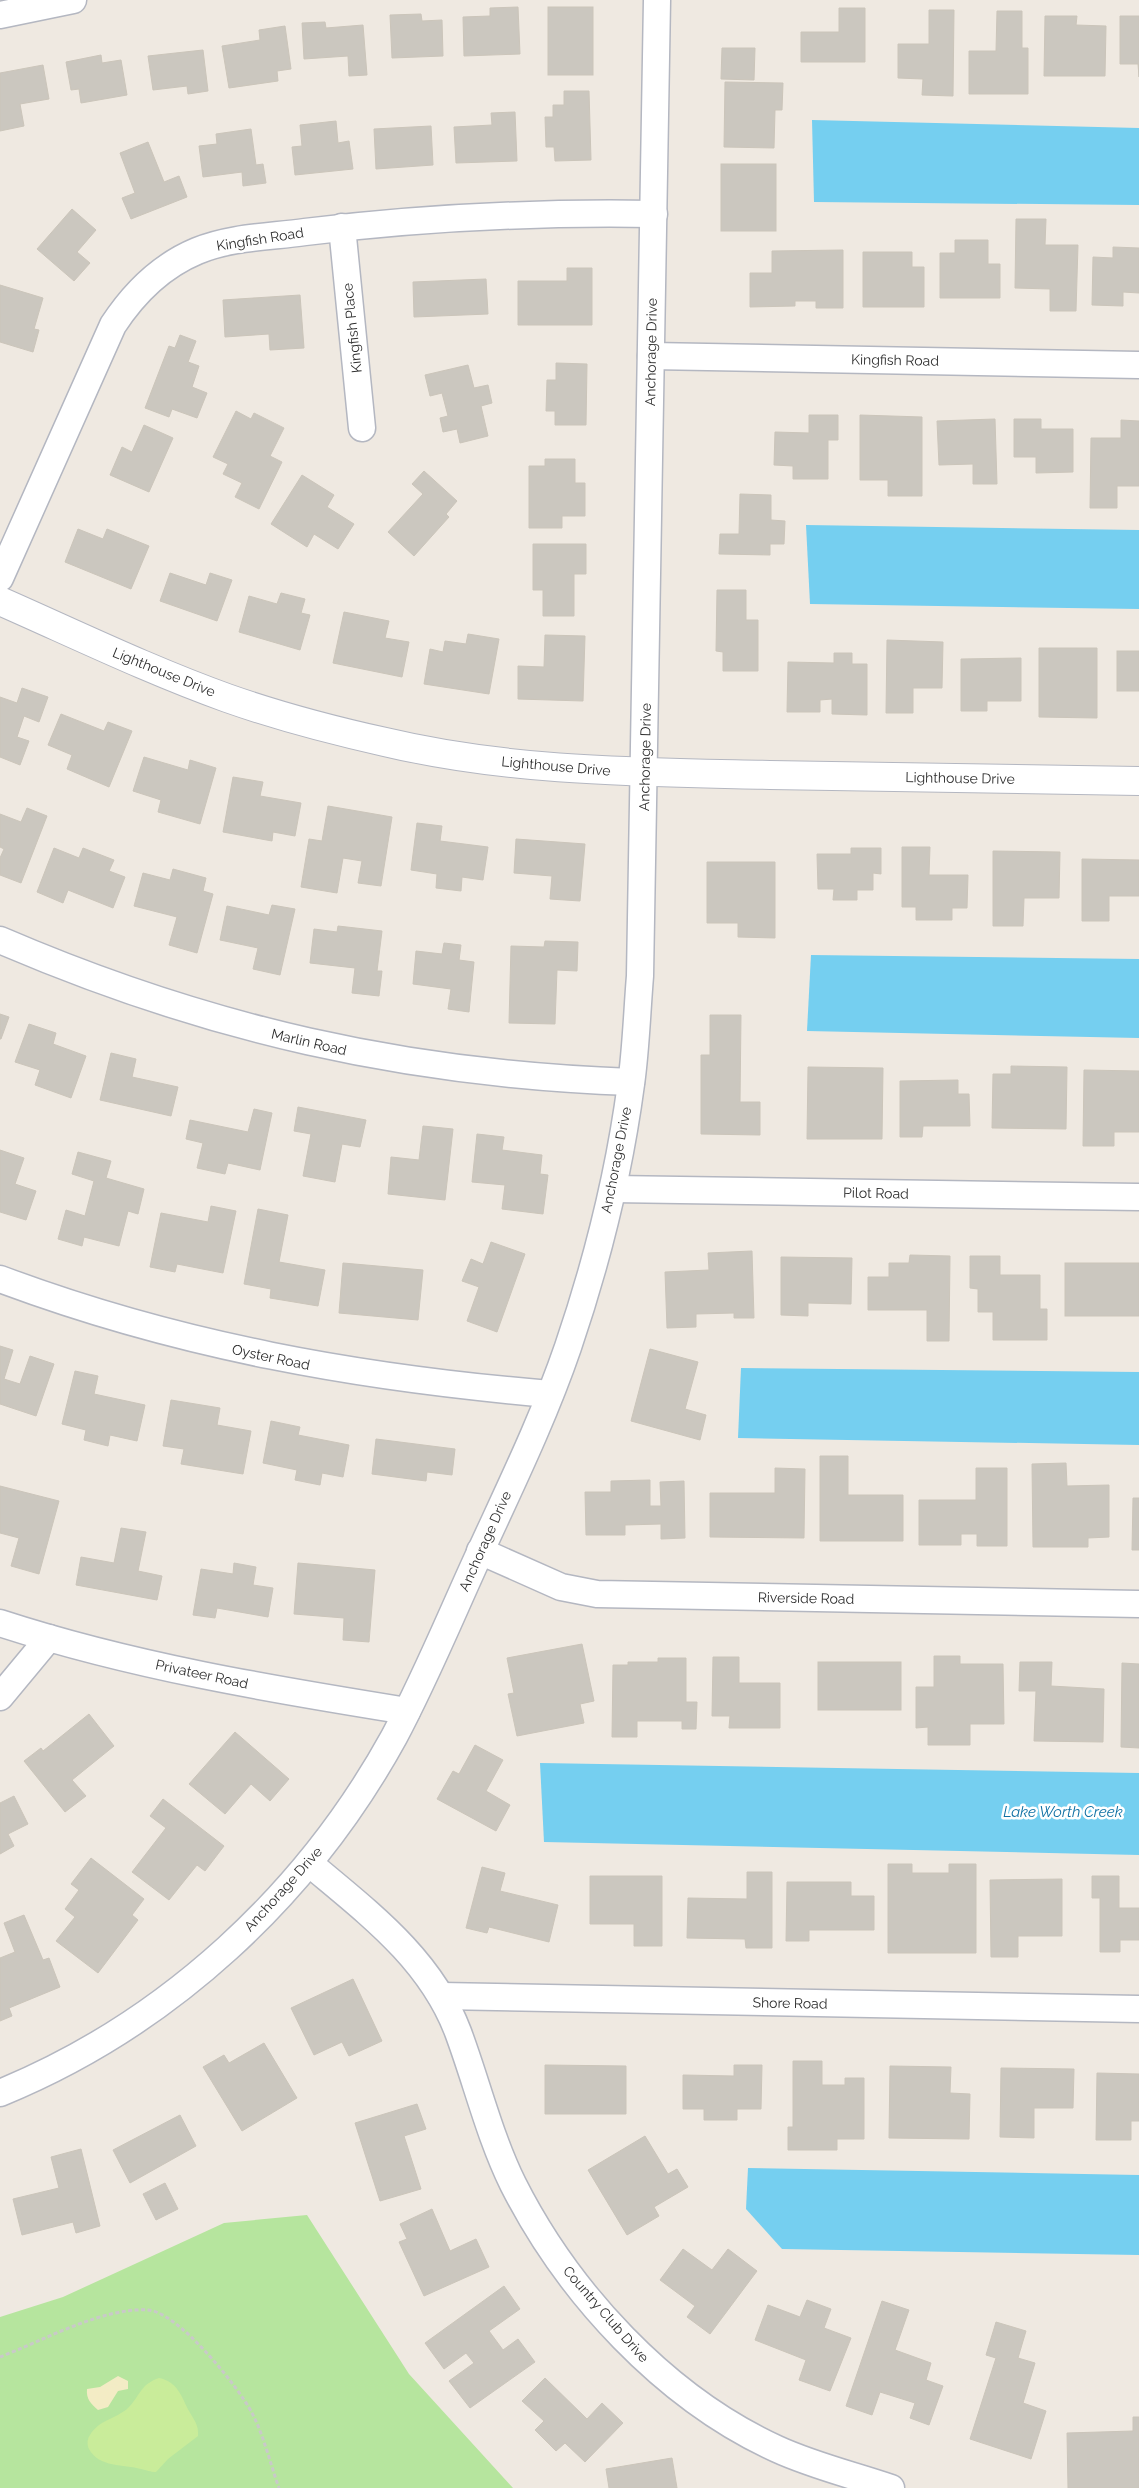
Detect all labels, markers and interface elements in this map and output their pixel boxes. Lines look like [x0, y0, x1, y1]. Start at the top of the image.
street label: Kingfish Road [215, 224, 305, 254]
street label: Kingfish Place [339, 282, 365, 374]
street label: Anchorage Drive [642, 298, 660, 406]
street label: Kingfish Road [851, 351, 939, 369]
street label: Lighthouse Drive [110, 644, 218, 700]
street label: Anchorage Drive [636, 703, 654, 811]
street label: Lighthouse Drive [501, 753, 611, 779]
street label: Lighthouse Drive [905, 769, 1015, 787]
street label: Marlin Road [270, 1026, 348, 1058]
street label: Anchorage Drive [598, 1105, 634, 1215]
street label: Pilot Road [843, 1184, 909, 1202]
street label: Oyster Road [231, 1341, 311, 1373]
street label: Anchorage Drive [456, 1488, 514, 1594]
street label: Riverside Road [758, 1589, 854, 1607]
street label: Privateer Road [154, 1656, 250, 1692]
water label: Lake Worth Creek [1003, 1803, 1123, 1821]
street label: Anchorage Drive [241, 1843, 325, 1935]
street label: Shore Road [752, 1994, 828, 2012]
street label: Country Club Drive [560, 2263, 652, 2365]

